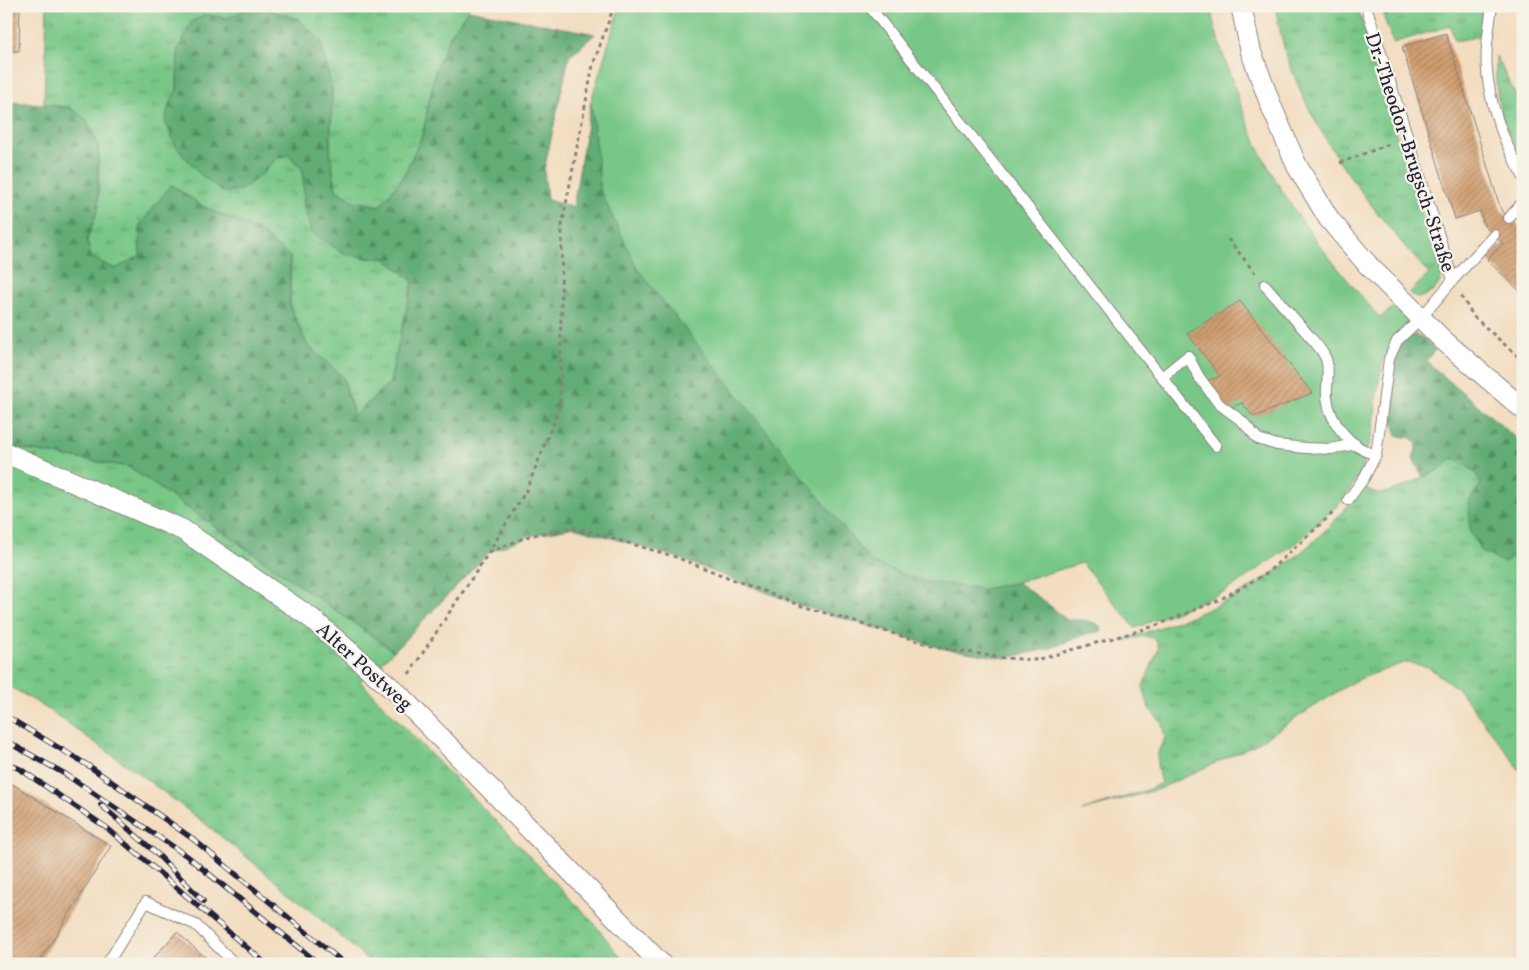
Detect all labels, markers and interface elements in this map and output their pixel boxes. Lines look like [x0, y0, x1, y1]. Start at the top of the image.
street label: Dr.-Theodor-Brugsch-Straße [1357, 29, 1461, 276]
street label: Alter Postweg [309, 617, 418, 718]

